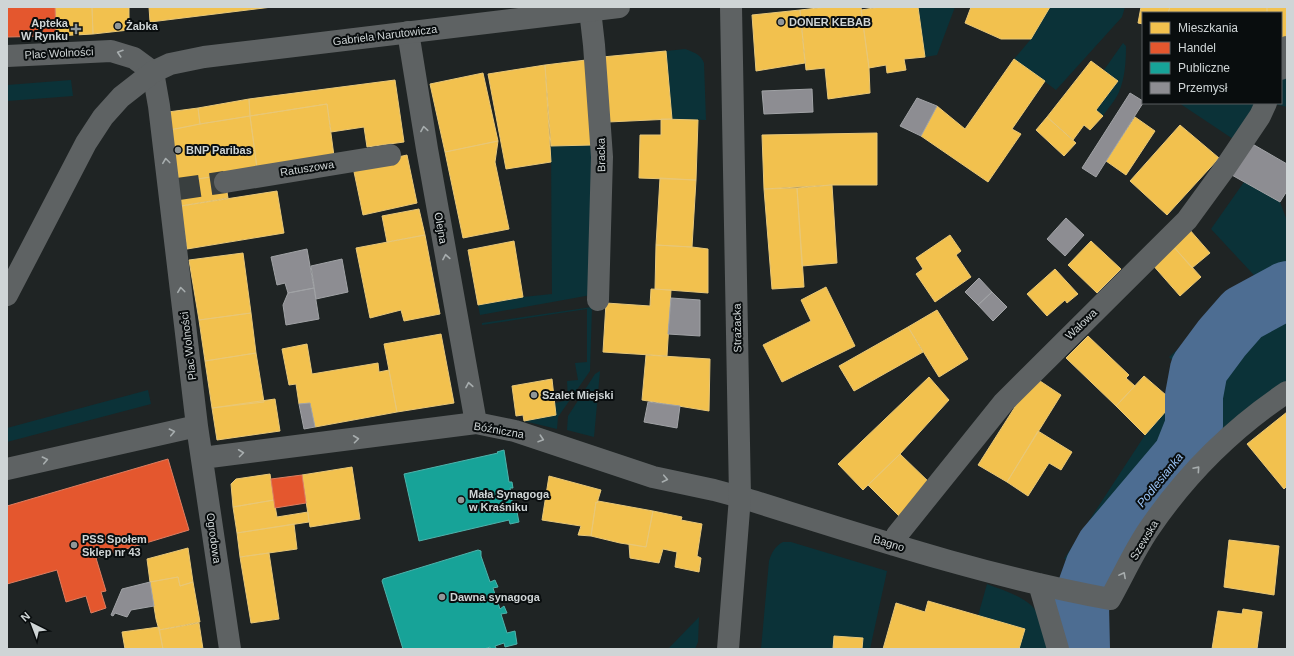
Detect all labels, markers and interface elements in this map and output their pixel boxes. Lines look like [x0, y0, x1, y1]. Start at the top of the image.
legend [1142, 12, 1282, 104]
place label: DONER KEBAB [789, 16, 871, 28]
place label: Apteka W Rynku [21, 17, 69, 42]
marker: DONER KEBAB [776, 17, 786, 27]
place label: Żabka [126, 20, 159, 32]
marker: Żabka [113, 21, 123, 31]
text: Mieszkania [1178, 21, 1238, 35]
street label: Gabriela Narutowicza [332, 23, 439, 47]
marker: Apteka W Rynku [71, 24, 81, 34]
text: Handel [1178, 41, 1216, 55]
street label: Plac Wolności [24, 45, 94, 61]
one-way arrow [116, 49, 123, 58]
text: Publiczne [1178, 61, 1230, 75]
text: Przemysł [1178, 81, 1228, 95]
one-way arrow [420, 126, 429, 132]
street label: Bracka [595, 137, 607, 172]
place label: BNP Paribas [186, 144, 252, 156]
marker: BNP Paribas [173, 145, 183, 155]
one-way arrow [162, 158, 171, 164]
street label: Ratuszowa [279, 158, 336, 178]
street label: Olejna [432, 211, 450, 246]
one-way arrow [442, 254, 451, 260]
one-way arrow [177, 287, 186, 293]
street label: Strażacka [731, 303, 743, 353]
street label: Wałowa [1063, 306, 1100, 342]
street label: Plac Wolności [178, 311, 198, 381]
one-way arrow [465, 382, 474, 388]
place label: Szalet Miejski [542, 389, 614, 401]
marker: Szalet Miejski [529, 390, 539, 400]
street label: Bóźniczna [473, 420, 526, 440]
one-way arrow [169, 429, 175, 437]
one-way arrow [353, 435, 359, 444]
one-way arrow [537, 435, 544, 443]
one-way arrow [238, 449, 244, 458]
water label: Podlesianka [1134, 450, 1186, 510]
one-way arrow [42, 457, 48, 465]
one-way arrow [1193, 467, 1200, 474]
one-way arrow [662, 474, 668, 482]
place label: Mała Synagoga w Kraśniku [468, 488, 550, 513]
marker: Mała Synagoga w Kraśniku [456, 495, 466, 505]
street label: Ogrodowa [205, 512, 224, 565]
street label: Szewska [1128, 517, 1161, 562]
place label: PSS Społem Sklep nr 43 [82, 533, 147, 558]
street label: Bagno [872, 533, 906, 553]
marker: PSS Społem Sklep nr 43 [69, 540, 79, 550]
one-way arrow [1118, 572, 1126, 580]
place label: Dawna synagoga [450, 591, 541, 603]
marker: Dawna synagoga [437, 592, 447, 602]
north arrow [12, 604, 52, 644]
text: N [18, 609, 32, 624]

